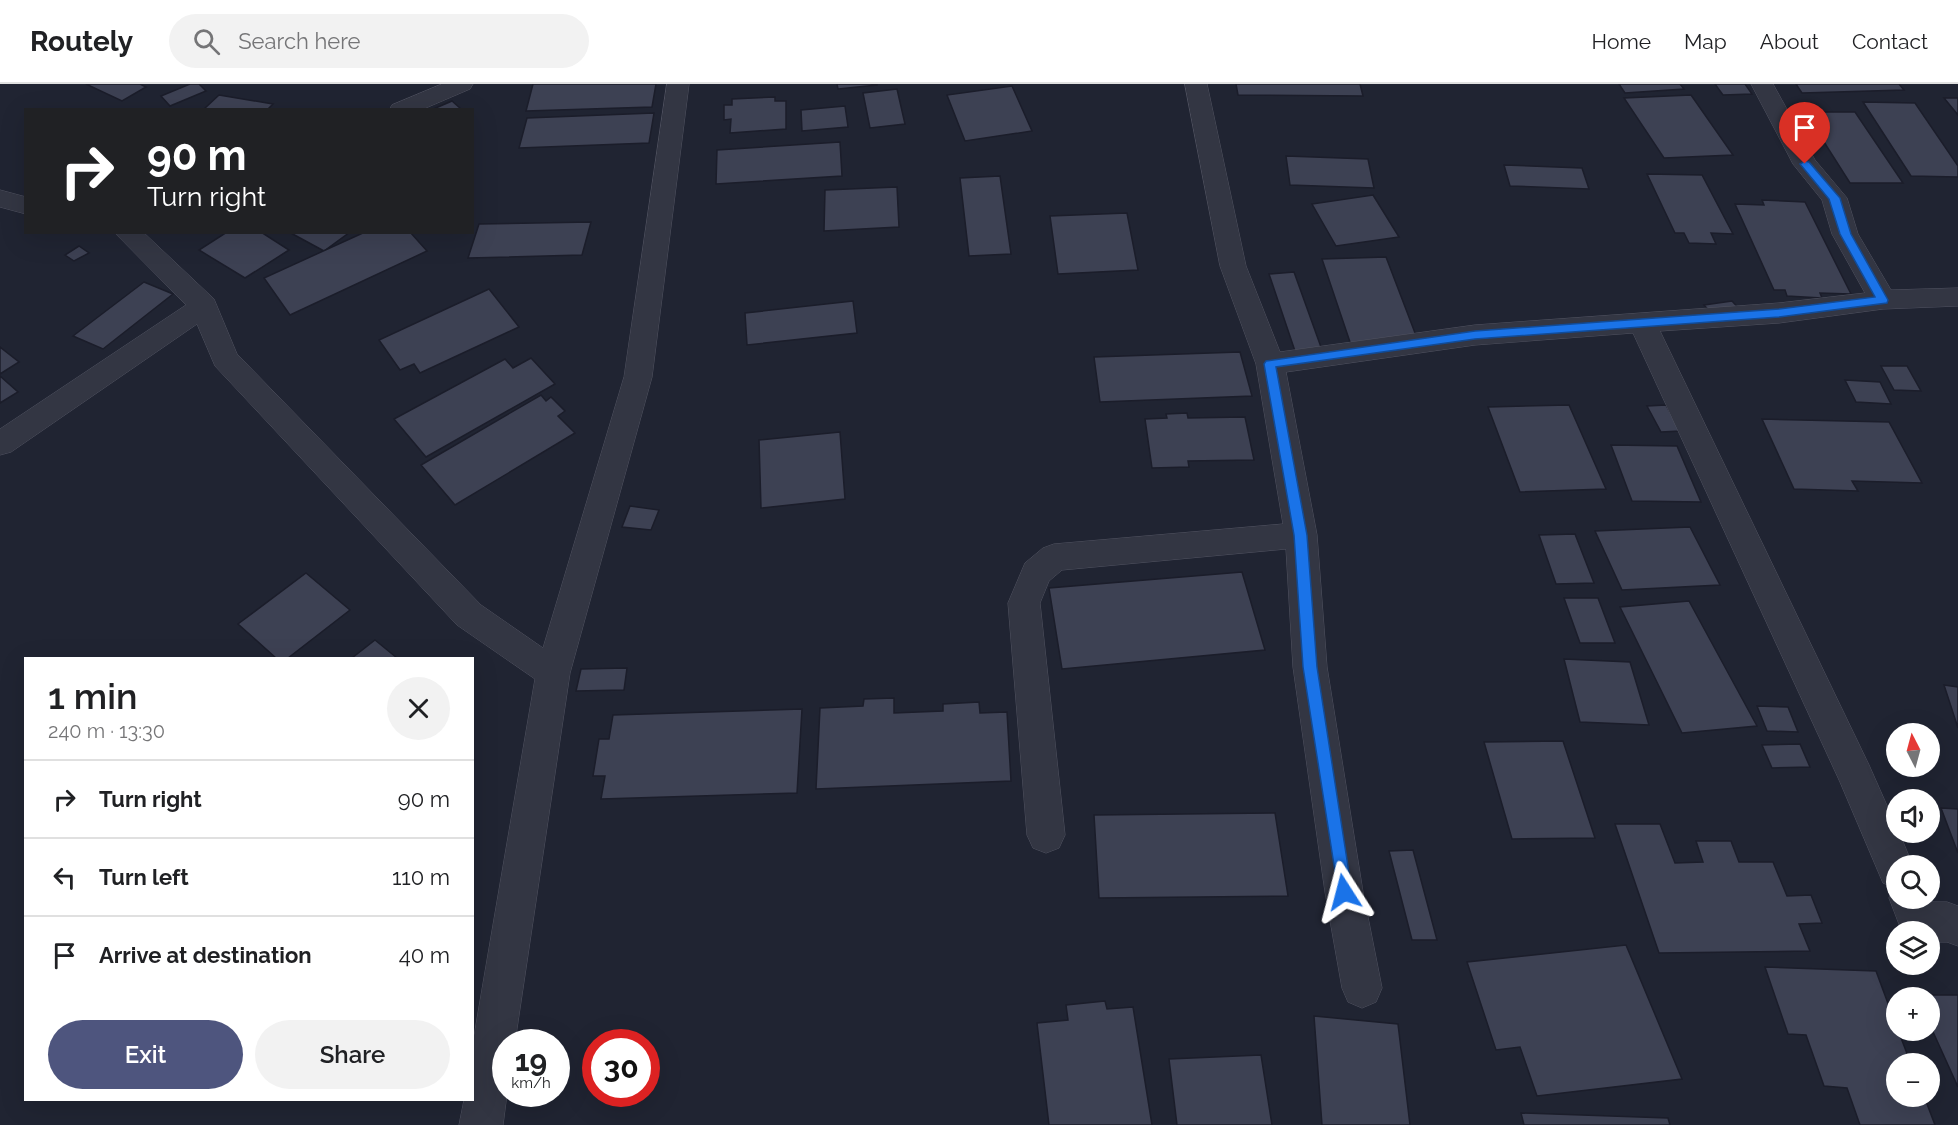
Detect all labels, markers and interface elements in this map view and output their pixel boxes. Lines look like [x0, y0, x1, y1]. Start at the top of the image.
search box [169, 14, 589, 68]
text: Routely [30, 25, 133, 58]
icon: search [190, 25, 223, 58]
text: Search here [238, 28, 360, 54]
text: Home [1592, 29, 1651, 54]
text: Map [1684, 29, 1727, 54]
text: About [1760, 29, 1819, 54]
text: Contact [1852, 29, 1928, 54]
pin [1779, 102, 1830, 164]
icon: arrive [1788, 111, 1821, 144]
text: 90 m [147, 131, 247, 180]
icon: right [48, 132, 126, 210]
text: Turn right [147, 181, 266, 212]
text: 1 min [48, 675, 137, 717]
button: close [387, 677, 450, 740]
text: 240 m · 13:30 [48, 719, 165, 743]
north arrow [1886, 723, 1940, 777]
map controls [1886, 723, 1940, 1107]
icon: right [48, 783, 81, 816]
text: Turn right [99, 786, 202, 812]
text: 90 m [398, 786, 450, 812]
button: sound [1886, 789, 1940, 843]
button: search [1886, 855, 1940, 909]
position arrow [1312, 860, 1376, 924]
icon: left [48, 861, 81, 894]
text: Turn left [99, 864, 189, 890]
text: 110 m [392, 864, 450, 890]
button: layers [1886, 921, 1940, 975]
icon: arrive [48, 939, 81, 972]
text: Arrive at destination [99, 942, 312, 968]
text: 40 m [399, 942, 450, 968]
button: + [1886, 987, 1940, 1041]
button: Exit [48, 1020, 243, 1089]
button: Share [255, 1020, 450, 1089]
speed limit sign: 30 [582, 1029, 660, 1107]
text: 19 [515, 1043, 547, 1078]
button: − [1886, 1053, 1940, 1107]
text: km/h [511, 1074, 551, 1092]

